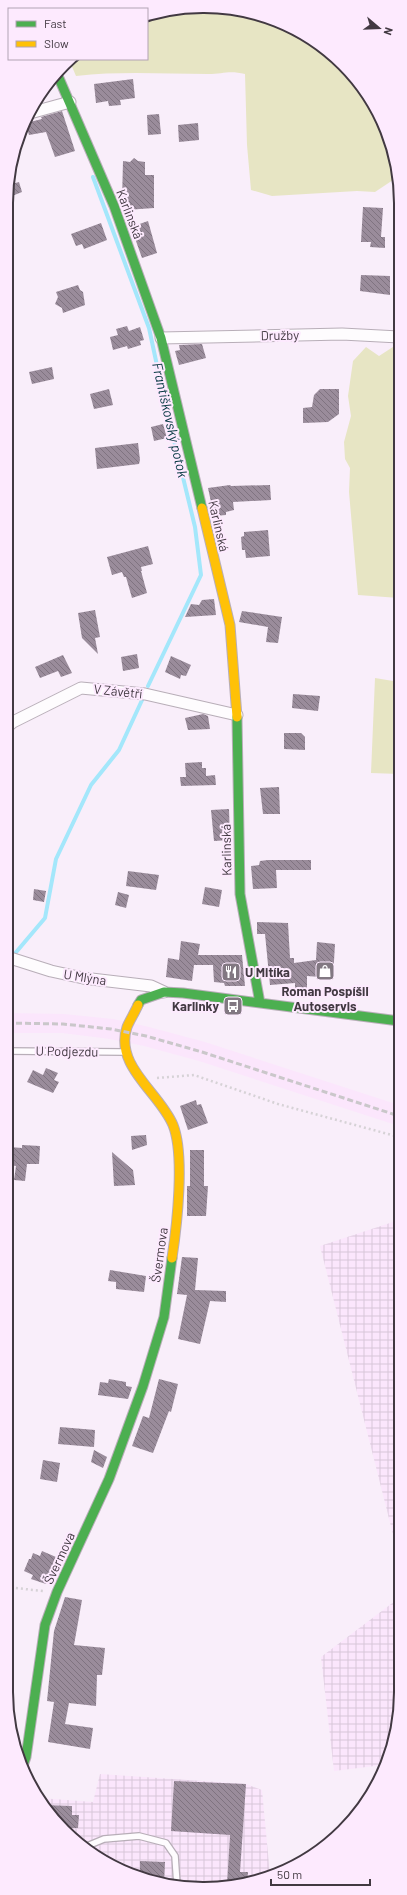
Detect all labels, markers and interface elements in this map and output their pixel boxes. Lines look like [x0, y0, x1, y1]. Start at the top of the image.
legend [8, 8, 148, 60]
north arrow [359, 8, 399, 48]
text: Fast [44, 16, 67, 30]
text: N [382, 26, 396, 37]
text: Slow [44, 36, 69, 50]
street label: Karlinská [113, 187, 147, 241]
street label: Družby [261, 327, 299, 343]
water label: Františkovský potok [149, 361, 192, 479]
street label: Karlinská [205, 499, 233, 553]
street label: V Závětří [93, 680, 143, 702]
street label: Karlinská [218, 824, 234, 876]
shop icon: Roman Pospíšil Autoservis [314, 960, 336, 982]
restaurant icon: U Mitíka [220, 961, 242, 983]
place label: U Mitíka [245, 964, 290, 980]
street label: U Mlýna [63, 966, 107, 988]
place label: Roman Pospíšil Autoservis [281, 983, 369, 1014]
bus stop icon: Karlinky [222, 995, 244, 1017]
place label: Karlinky [172, 998, 219, 1014]
street label: U Podjezdu [36, 1042, 98, 1060]
street label: Švermova [147, 1226, 171, 1284]
street label: Švermova [40, 1530, 78, 1586]
scale bar [271, 1861, 370, 1887]
text: 50 m [277, 1867, 302, 1881]

